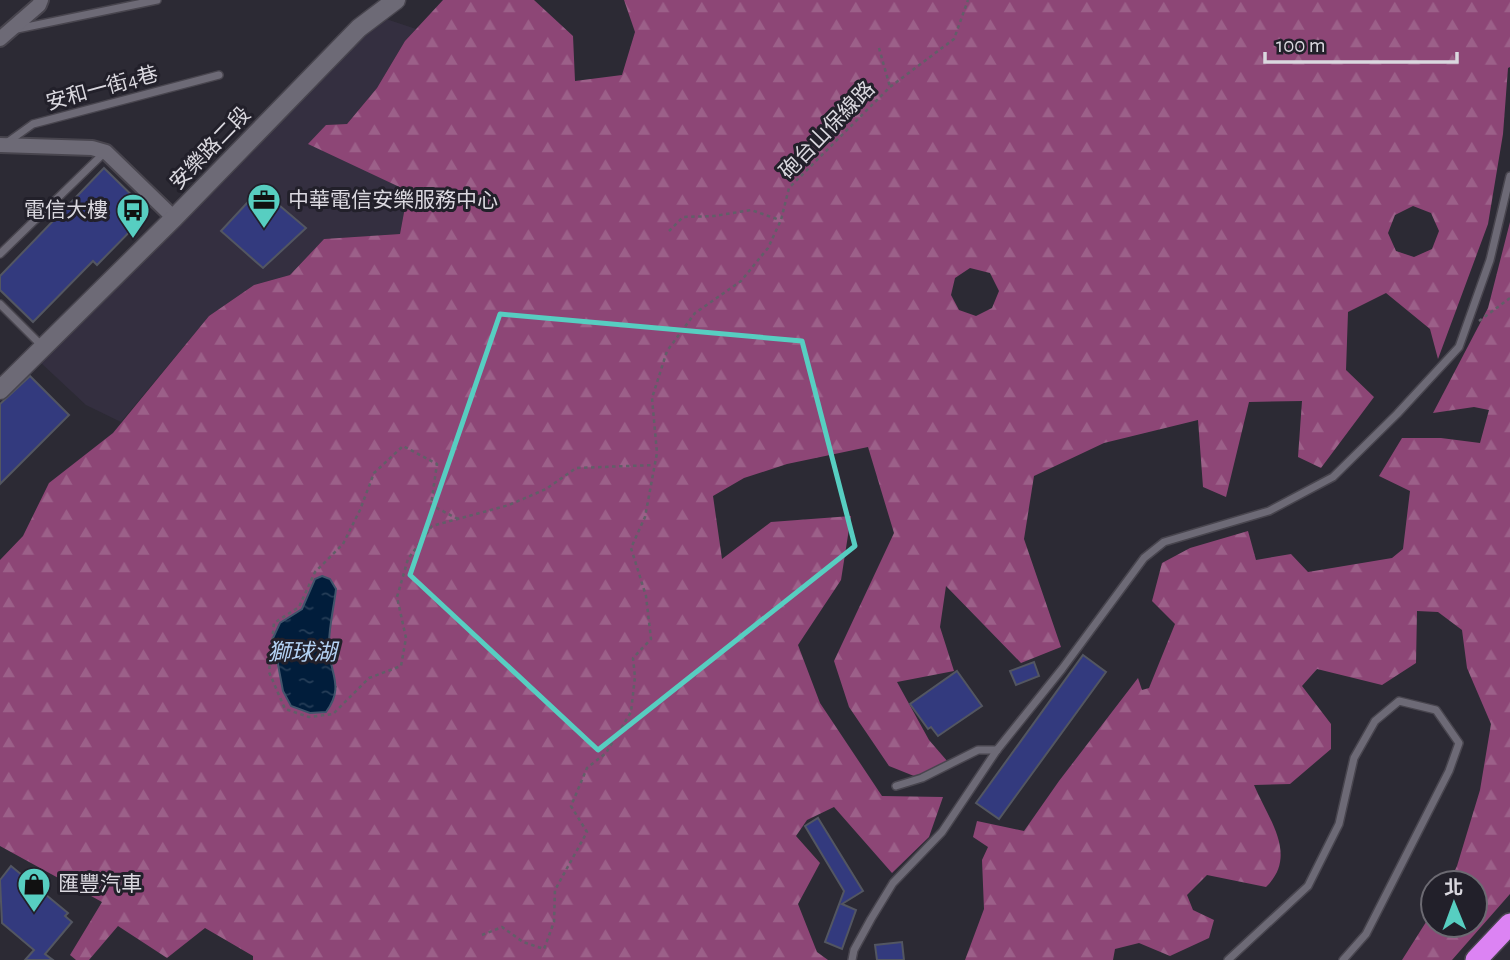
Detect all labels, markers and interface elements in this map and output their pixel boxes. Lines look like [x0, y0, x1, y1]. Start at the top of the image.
scale bar [1265, 21, 1458, 65]
text: 100 m [1276, 35, 1326, 56]
street label: 安和一街4巷 [44, 62, 160, 114]
street label: 砲台山保線路 [775, 77, 879, 183]
street label: 安樂路二段 [166, 103, 254, 193]
office icon: 中華電信安樂服務中心 [245, 181, 283, 230]
place label: 中華電信安樂服務中心 [288, 189, 498, 211]
bus stop icon: 電信大樓 [114, 191, 152, 240]
place label: 電信大樓 [24, 199, 108, 221]
water label: 獅球湖 [268, 640, 340, 665]
shop icon: 匯豐汽車 [15, 865, 53, 914]
north arrow [1419, 869, 1489, 939]
place label: 匯豐汽車 [58, 873, 142, 895]
text: 北 [1444, 878, 1463, 898]

